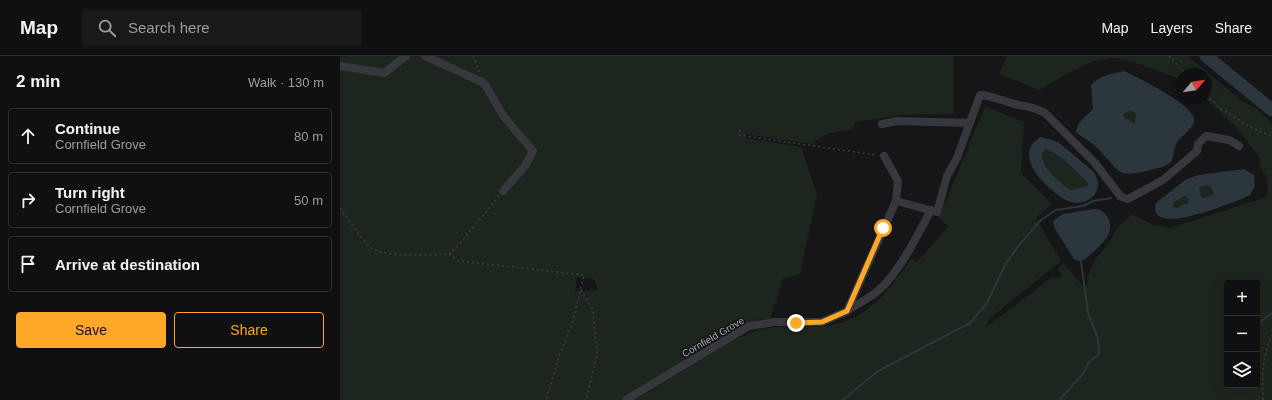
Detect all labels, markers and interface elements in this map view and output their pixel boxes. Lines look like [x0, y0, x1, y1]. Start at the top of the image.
search box [82, 10, 362, 46]
text: Map [20, 17, 58, 38]
icon: search [96, 17, 118, 39]
text: Search here [128, 19, 210, 36]
text: Map [1101, 20, 1129, 36]
text: Layers [1151, 20, 1193, 36]
text: Share [1215, 20, 1252, 36]
north arrow [1176, 68, 1212, 104]
text: 2 min [16, 72, 60, 91]
text: Walk · 130 m [248, 75, 324, 90]
text: Continue [55, 120, 120, 137]
icon: ahead [17, 125, 39, 147]
text: 80 m [294, 129, 323, 144]
text: Cornfield Grove [55, 137, 146, 152]
text: Turn right [55, 184, 125, 201]
icon: right [17, 189, 39, 211]
text: 50 m [294, 193, 323, 208]
text: Cornfield Grove [55, 201, 146, 216]
route start [874, 219, 892, 237]
icon: arrive [17, 253, 39, 275]
text: Arrive at destination [55, 256, 200, 273]
map controls [1224, 280, 1260, 388]
button: + [1224, 280, 1260, 316]
button: Save [16, 312, 166, 348]
button: Share [174, 312, 324, 348]
route end [787, 314, 805, 332]
street label: Cornfield Grove [680, 315, 746, 359]
button: − [1224, 316, 1260, 352]
button: layers [1224, 352, 1260, 388]

